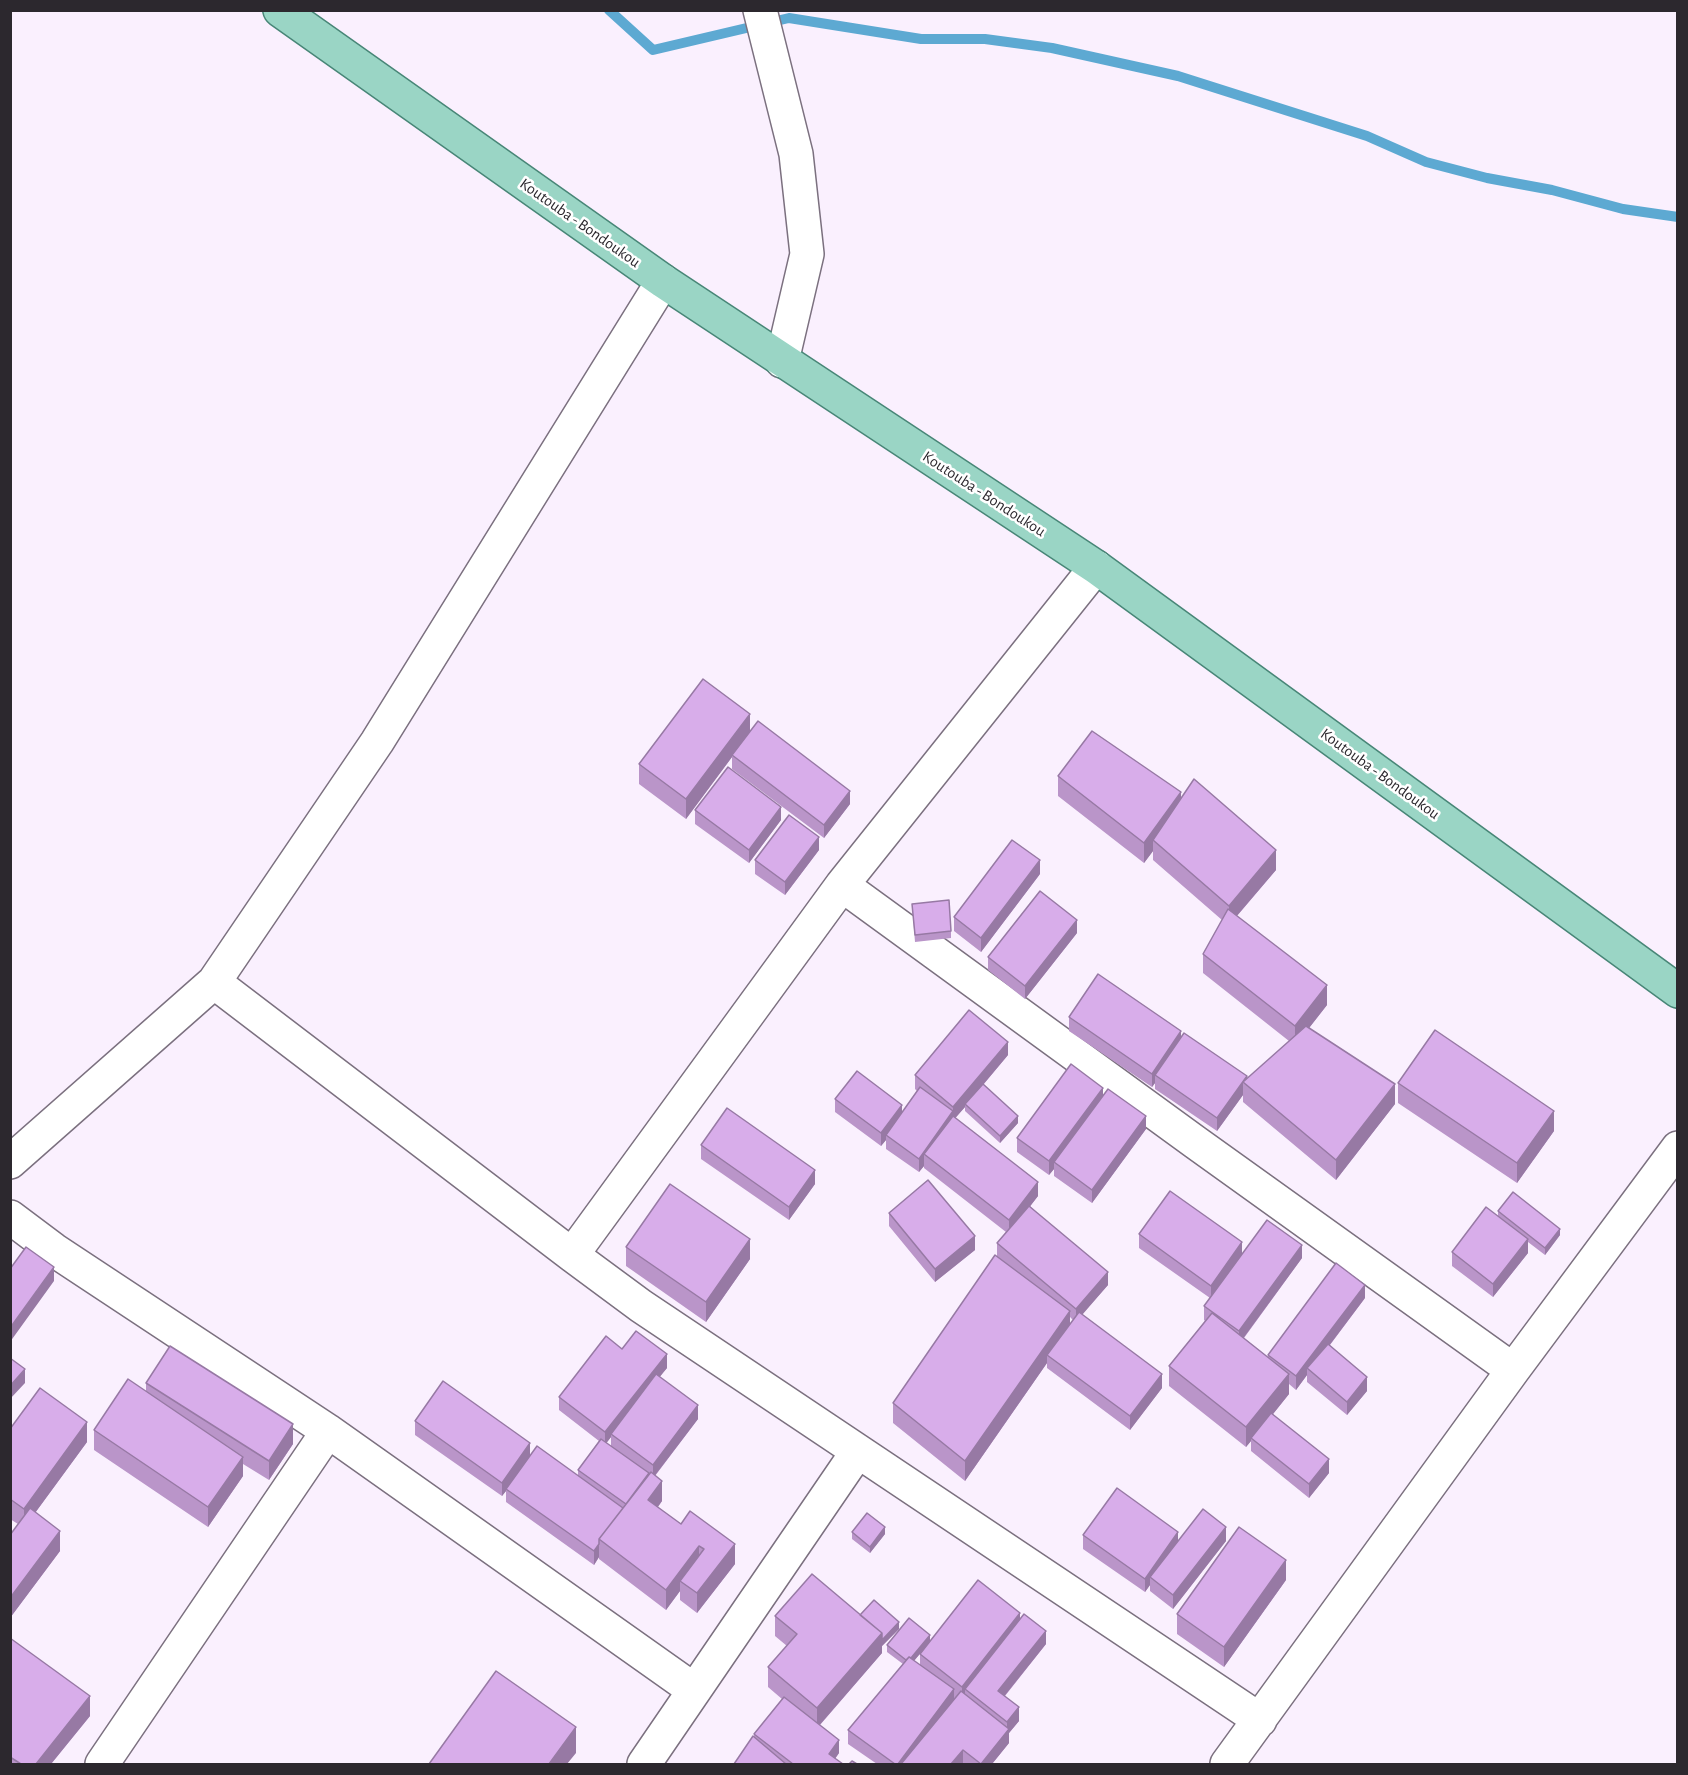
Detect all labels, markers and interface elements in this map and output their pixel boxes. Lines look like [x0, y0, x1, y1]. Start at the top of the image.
street label: Koutouba - Bondoukou [516, 174, 644, 272]
street label: Koutouba - Bondoukou [919, 447, 1049, 541]
street label: Koutouba - Bondoukou [1317, 724, 1443, 824]

